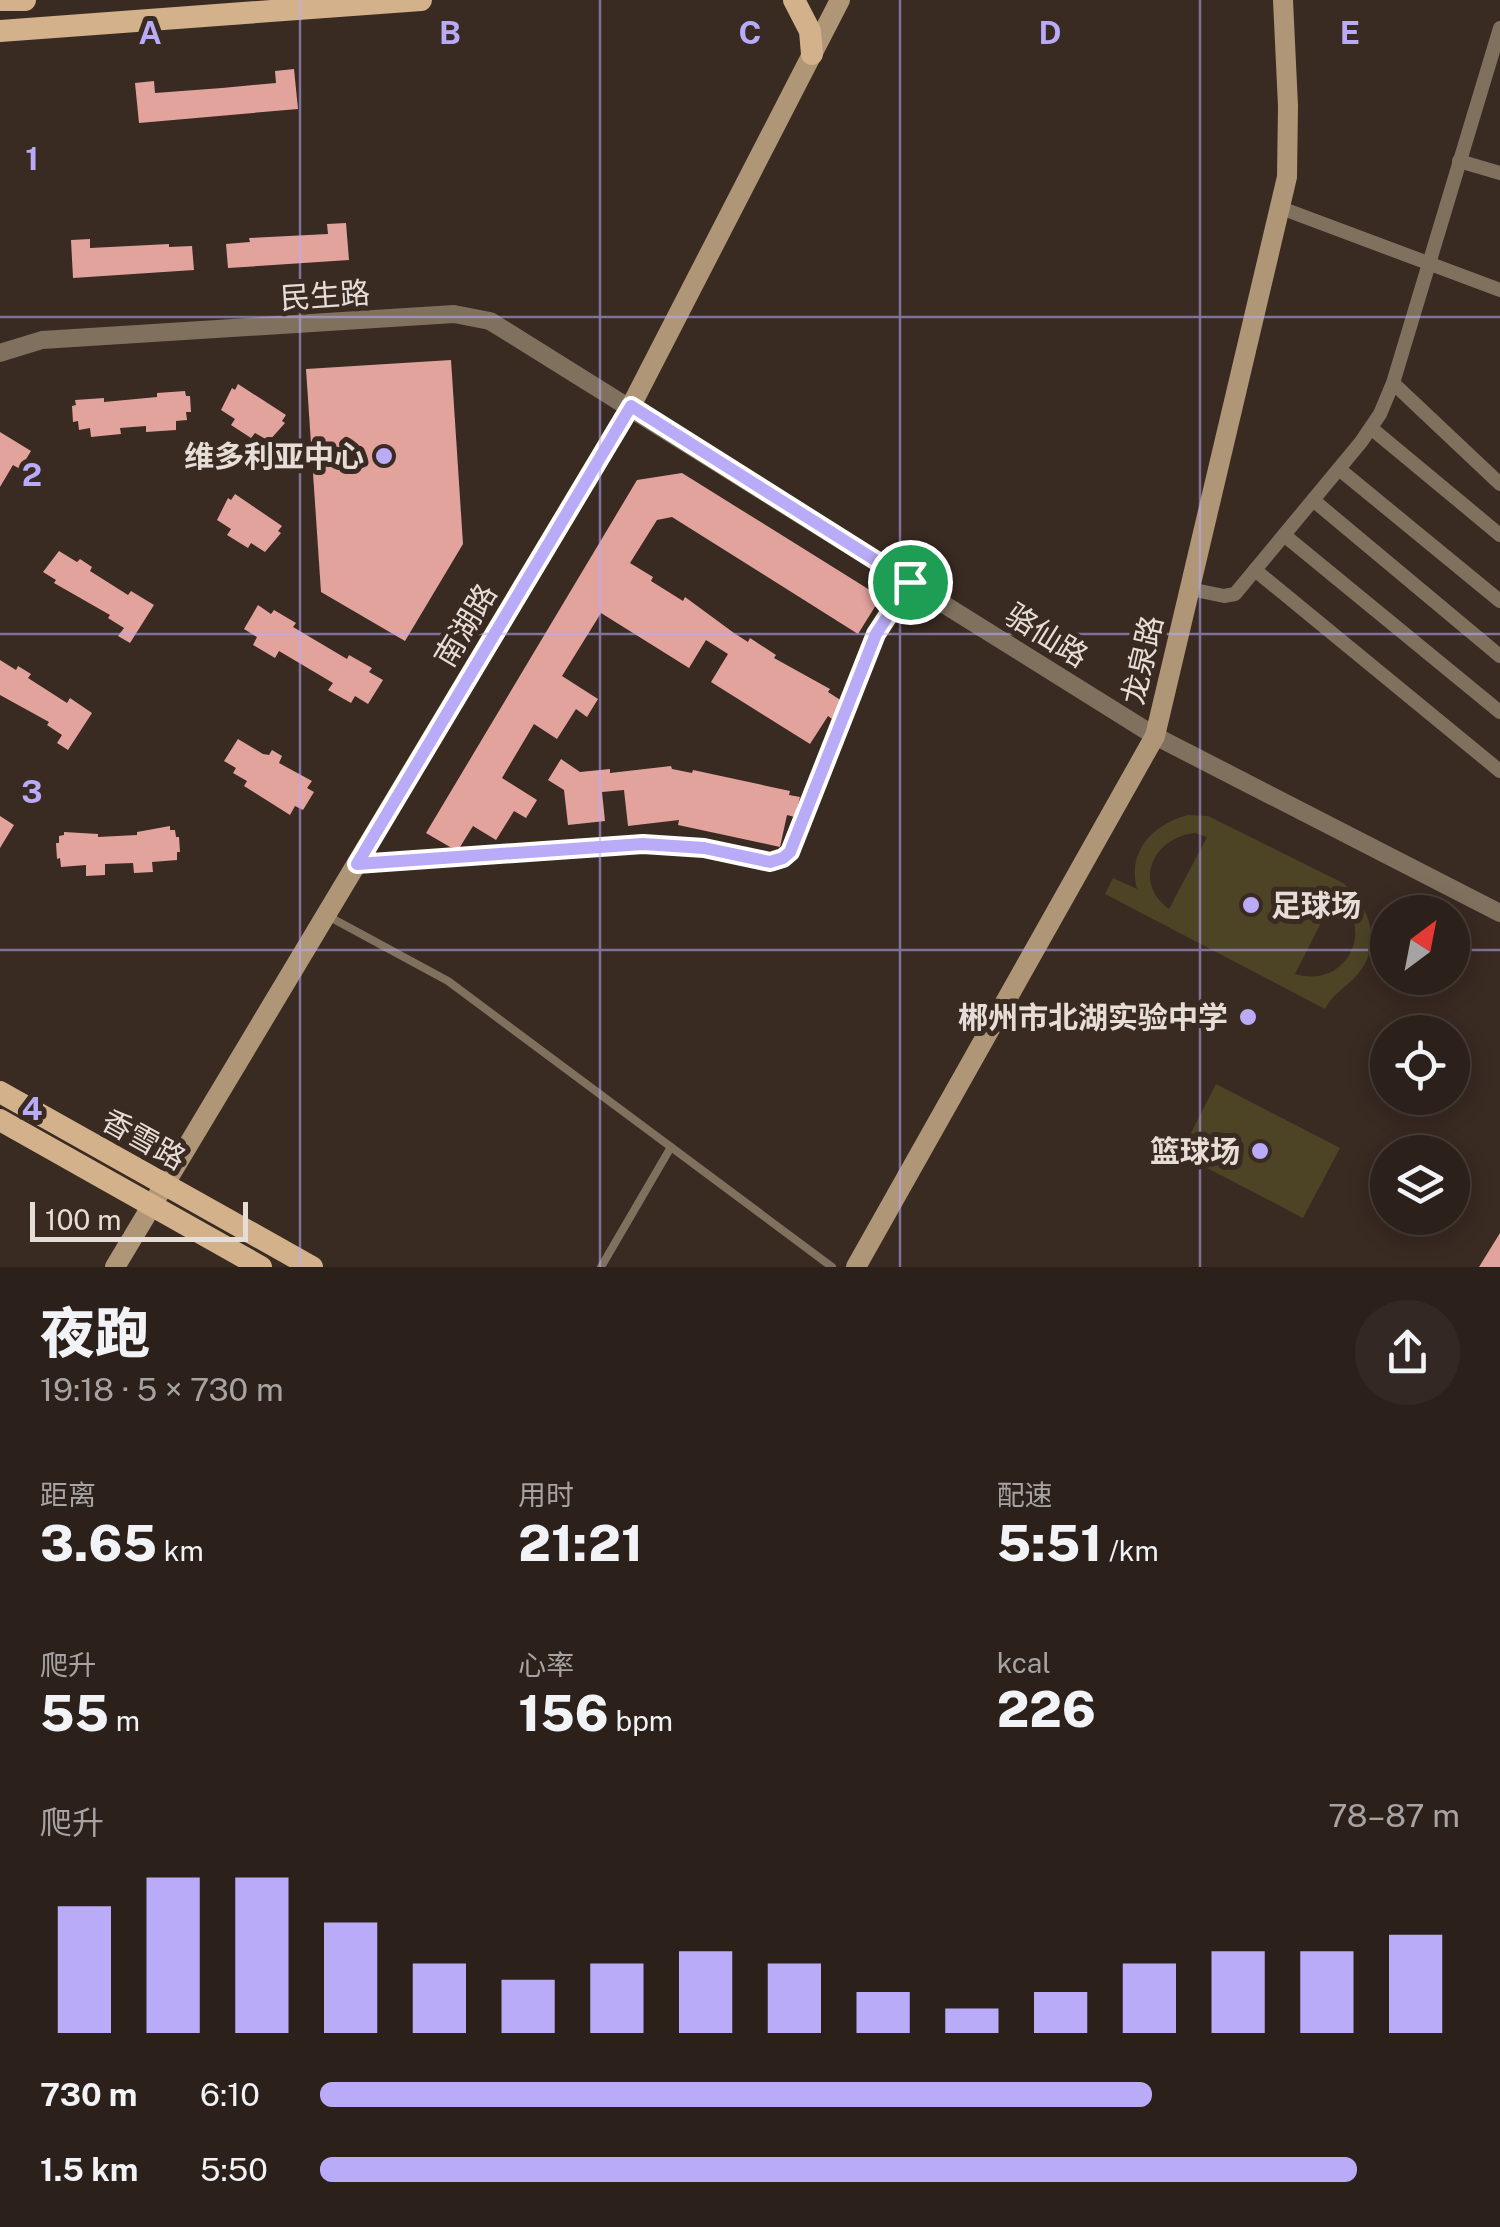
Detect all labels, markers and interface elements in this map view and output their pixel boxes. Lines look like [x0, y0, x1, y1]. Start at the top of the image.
text: A [138, 14, 162, 51]
text: B [439, 14, 461, 51]
text: C [739, 14, 761, 51]
text: D [1038, 14, 1062, 51]
text: E [1340, 14, 1360, 51]
text: 1 [25, 140, 39, 177]
street label: 民生路 [279, 274, 371, 316]
place label: 维多利亚中心 [184, 438, 364, 474]
marker: 维多利亚中心 [373, 445, 395, 467]
text: 2 [22, 456, 42, 493]
pin [868, 540, 953, 625]
icon: arrive [883, 555, 938, 610]
street label: 南湖路 [426, 577, 504, 673]
street label: 骆仙路 [999, 596, 1095, 674]
street label: 龙泉路 [1114, 612, 1170, 708]
text: 3 [21, 773, 43, 810]
place label: 足球场 [1271, 887, 1361, 923]
marker: 足球场 [1240, 894, 1262, 916]
north arrow [1370, 895, 1470, 995]
map controls [1370, 895, 1470, 1235]
place label: 郴州市北湖实验中学 [958, 999, 1228, 1035]
marker: 郴州市北湖实验中学 [1237, 1006, 1259, 1028]
button: locate [1370, 1015, 1470, 1115]
text: 4 [22, 1090, 43, 1127]
street label: 香雪路 [96, 1101, 192, 1177]
place label: 篮球场 [1150, 1133, 1240, 1169]
button: layers [1370, 1135, 1470, 1235]
marker: 篮球场 [1249, 1140, 1271, 1162]
scale bar [30, 1197, 248, 1242]
text: 100 m [45, 1203, 122, 1236]
button: share [1355, 1300, 1460, 1405]
text: 夜跑 [40, 1301, 150, 1365]
text: 19:18 · 5 × 730 m [40, 1371, 284, 1408]
text: 距离 [40, 1478, 96, 1511]
text: 用时 [518, 1478, 574, 1511]
text: 配速 [997, 1478, 1053, 1511]
text: 3.65 [40, 1513, 157, 1572]
text: 21:21 [518, 1513, 643, 1572]
text: 5:51 [997, 1513, 1102, 1572]
text: km [157, 1534, 204, 1567]
text: /km [1102, 1534, 1159, 1567]
text: kcal [997, 1646, 1051, 1679]
text: 爬升 [40, 1648, 96, 1681]
text: 心率 [518, 1648, 574, 1681]
text: 226 [997, 1679, 1096, 1738]
text: 55 [40, 1683, 109, 1742]
text: 156 [518, 1683, 609, 1742]
text: m [109, 1704, 140, 1737]
text: bpm [609, 1704, 673, 1737]
text: 78–87 m [1328, 1797, 1460, 1834]
text: 爬升 [40, 1804, 104, 1841]
text: 730 m [40, 2076, 137, 2113]
text: 6:10 [200, 2076, 260, 2113]
text: 1.5 km [40, 2151, 138, 2188]
text: 5:50 [200, 2151, 268, 2188]

